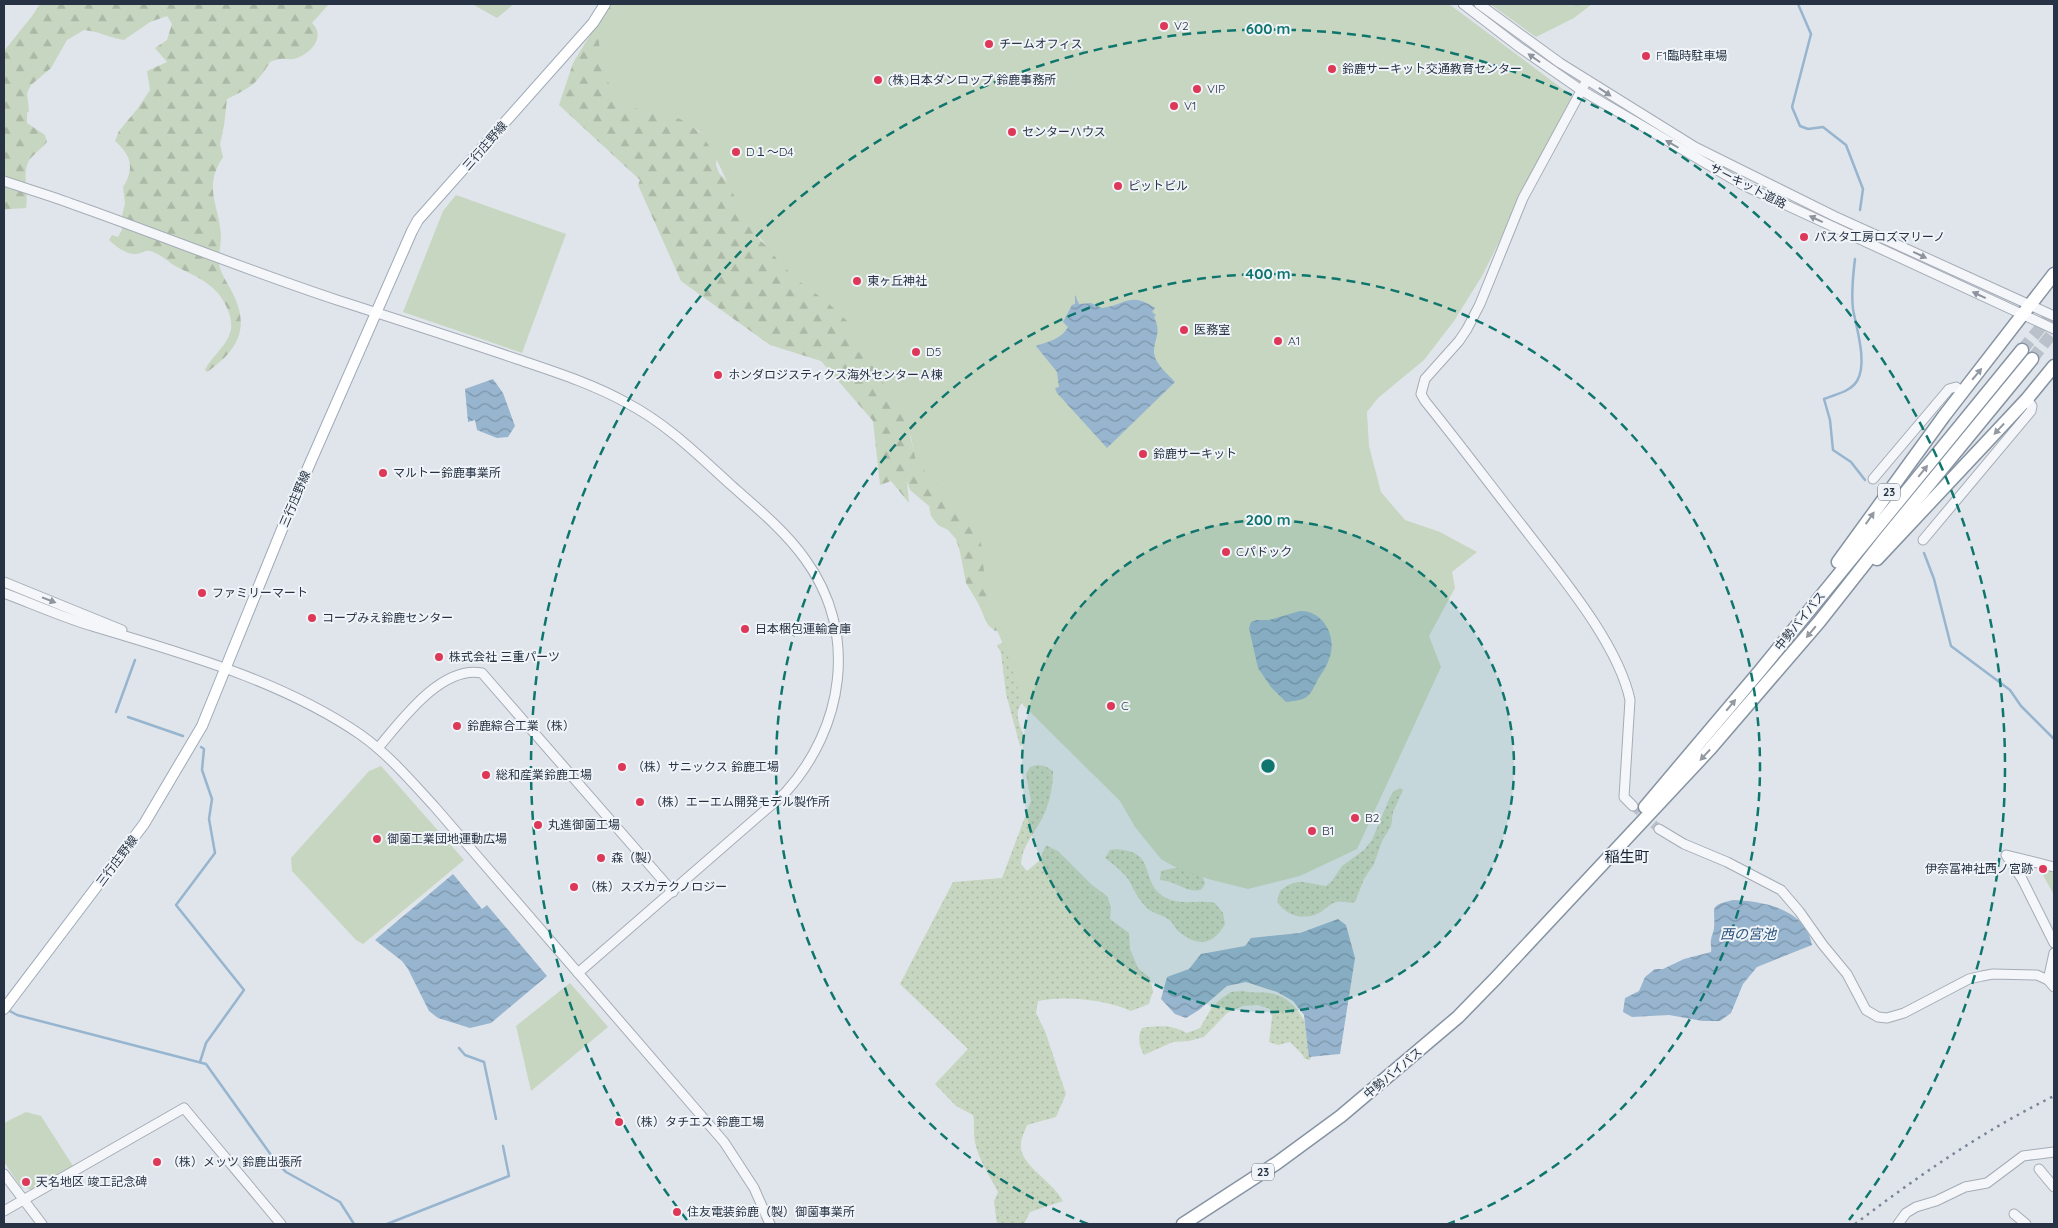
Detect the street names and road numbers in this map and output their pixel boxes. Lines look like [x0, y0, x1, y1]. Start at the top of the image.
street label: 三行庄野線 [459, 118, 510, 173]
street label: サーキット道路 [1707, 160, 1789, 211]
street label: 三行庄野線 [276, 468, 313, 529]
road number: 23 [1878, 484, 1900, 501]
street label: 中勢バイパス [1771, 588, 1828, 653]
street label: 三行庄野線 [93, 832, 141, 889]
street label: 中勢バイパス [1360, 1044, 1425, 1101]
road number: 23 [1252, 1164, 1274, 1180]

